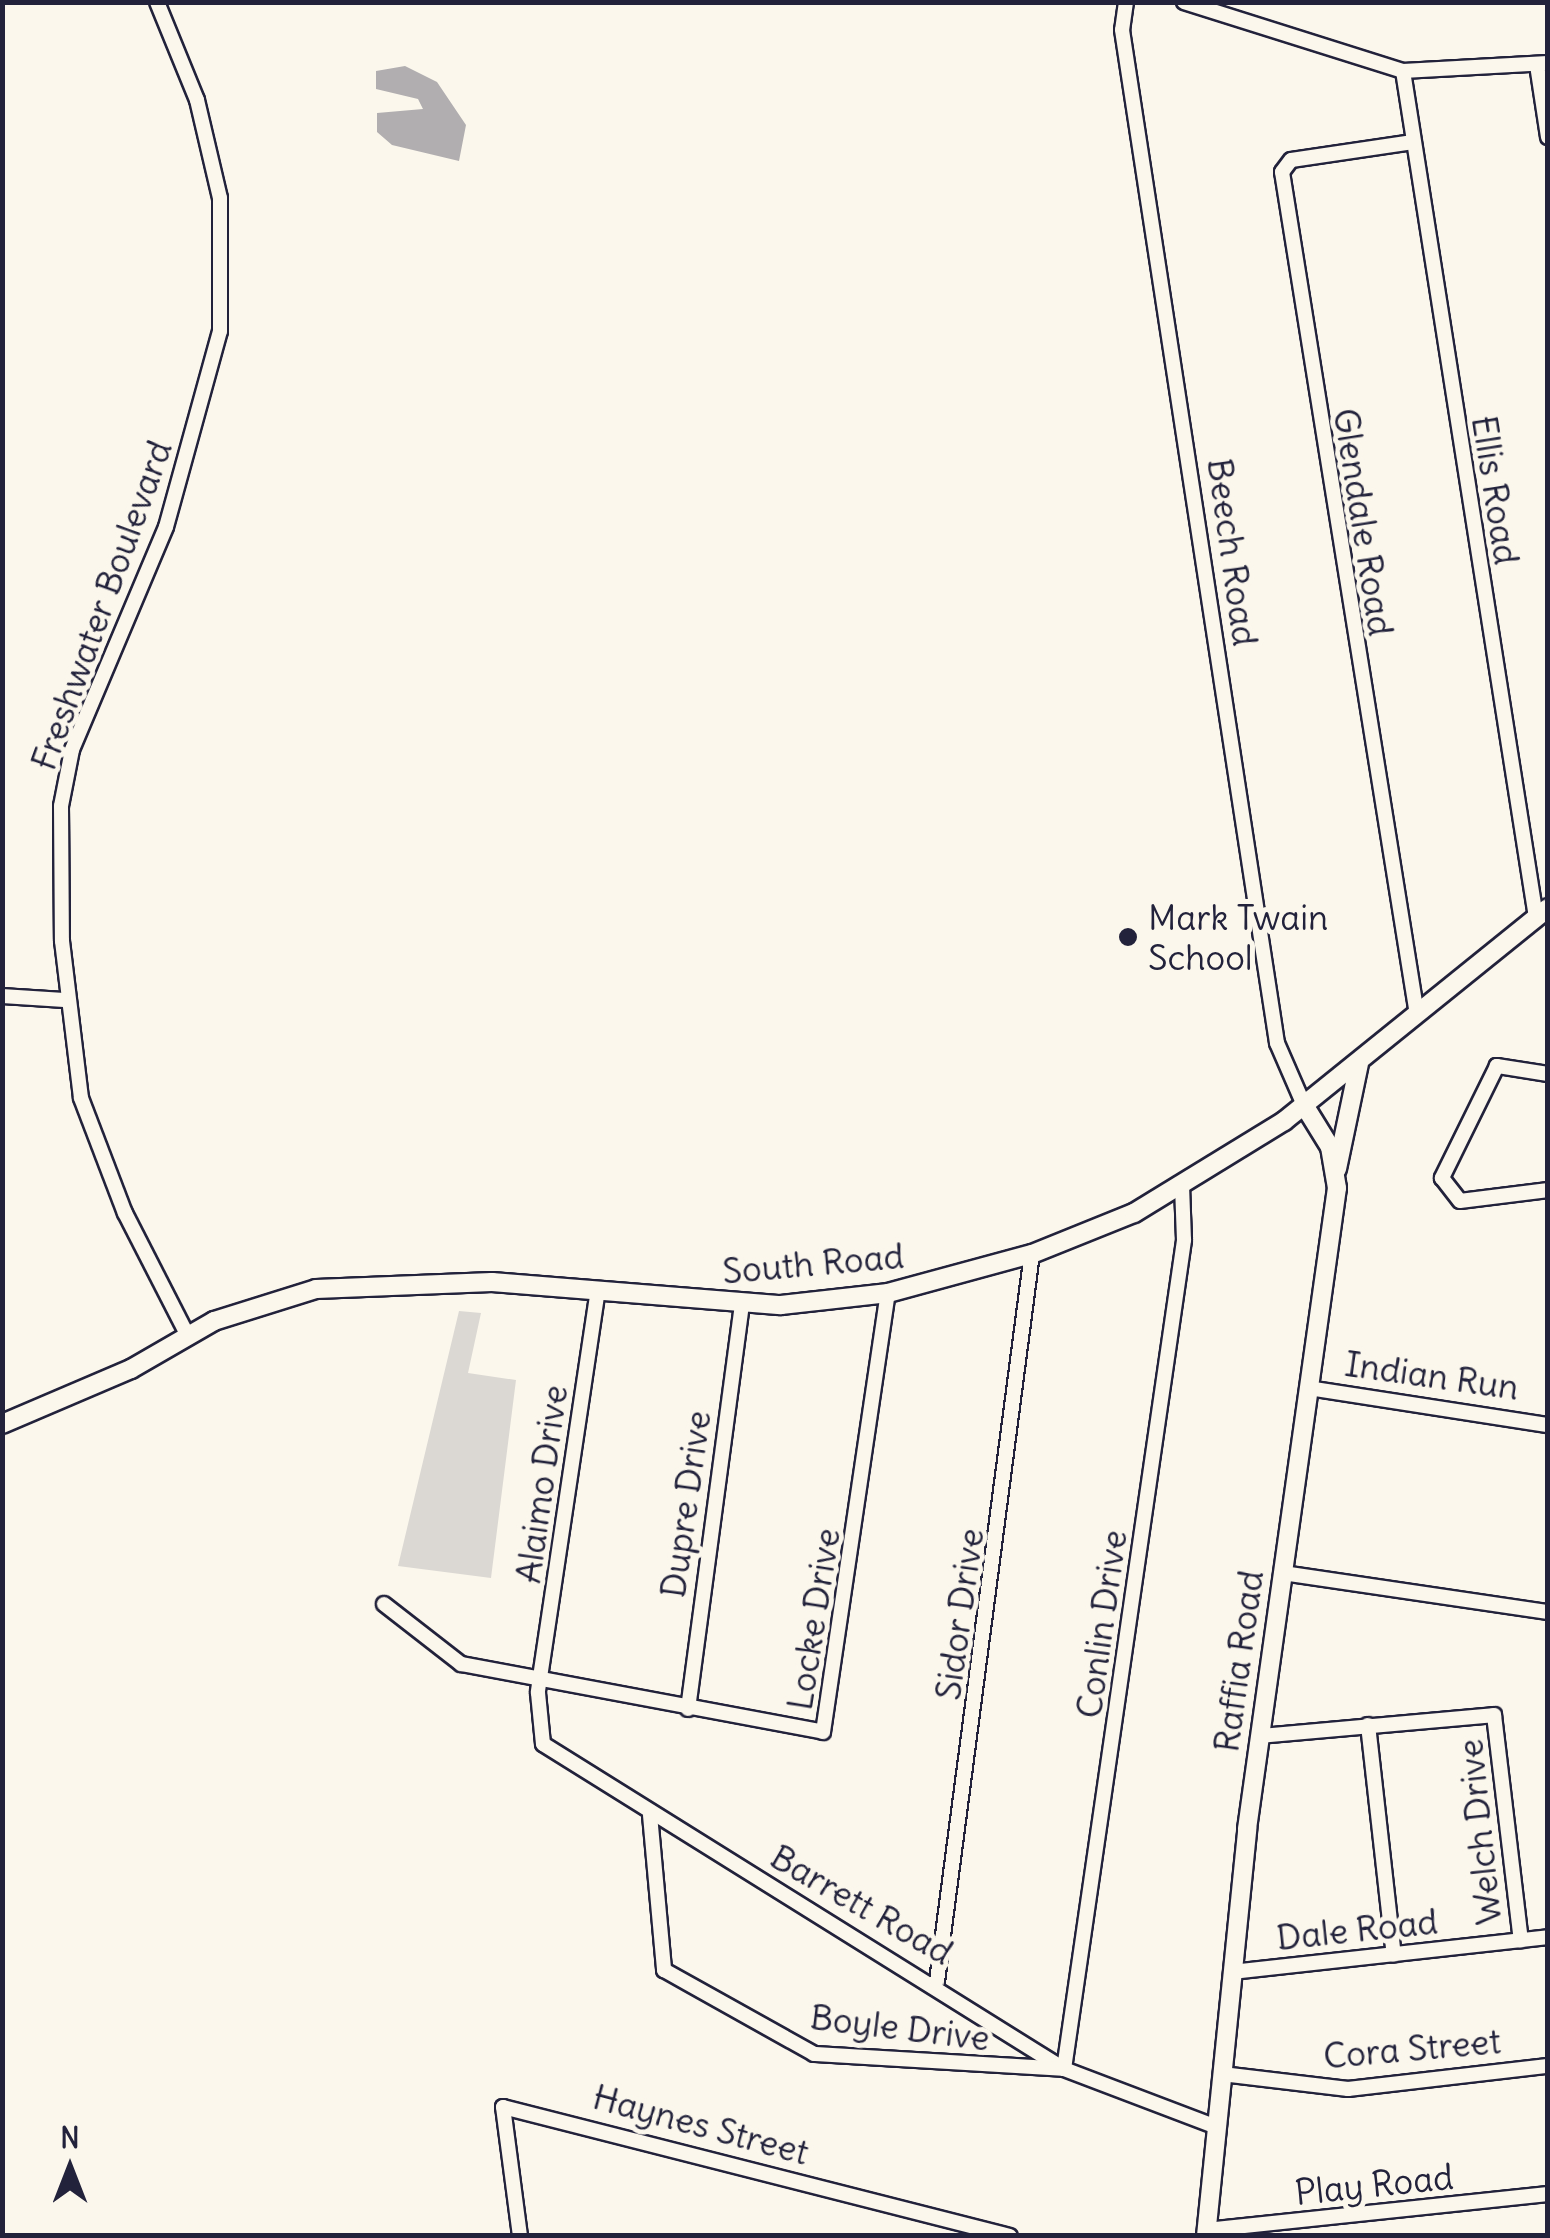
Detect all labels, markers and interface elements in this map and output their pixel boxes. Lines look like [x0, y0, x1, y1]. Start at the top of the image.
street label: Glendale Road [1325, 405, 1403, 639]
street label: Ellis Road [1463, 412, 1529, 568]
street label: Freshwater Boulevard [22, 434, 180, 776]
street label: Beech Road [1199, 455, 1267, 649]
place label: Mark Twain School [1148, 896, 1328, 978]
marker: Mark Twain School [1117, 926, 1139, 948]
street label: South Road [721, 1234, 905, 1292]
street label: Indian Run [1342, 1342, 1522, 1408]
street label: Alaimo Drive [506, 1382, 576, 1586]
street label: Dupre Drive [651, 1408, 719, 1600]
street label: Locke Drive [778, 1525, 848, 1713]
street label: Sidor Drive [926, 1525, 992, 1703]
street label: Conlin Drive [1067, 1527, 1135, 1721]
street label: Raffia Road [1204, 1567, 1272, 1755]
street label: Welch Drive [1448, 1737, 1510, 1927]
street label: Barrett Road [763, 1835, 961, 1973]
street label: Dale Road [1274, 1900, 1440, 1958]
street label: Boyle Drive [808, 1995, 992, 2059]
street label: Cora Street [1322, 2019, 1502, 2077]
street label: Haynes Street [589, 2075, 813, 2173]
north arrow [20, 2118, 120, 2218]
text: N [60, 2120, 80, 2156]
street label: Play Road [1293, 2155, 1455, 2213]

